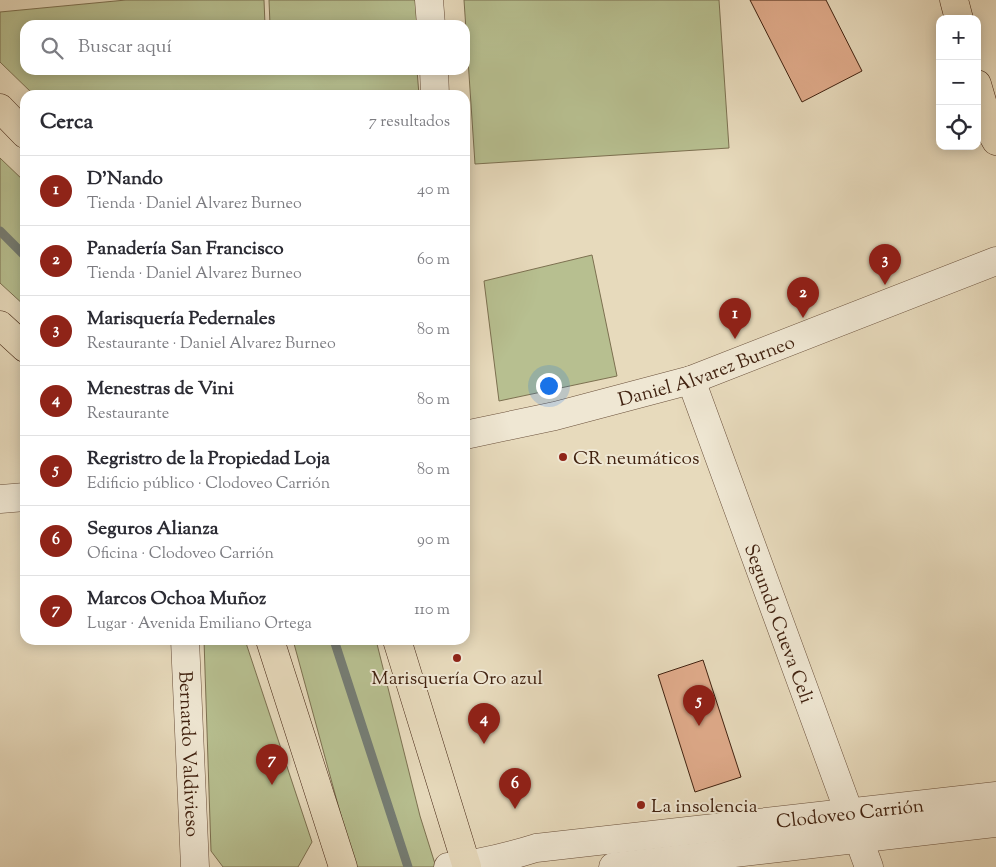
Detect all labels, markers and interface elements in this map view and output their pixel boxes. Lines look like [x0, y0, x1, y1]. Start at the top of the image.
map controls [936, 15, 981, 150]
button: + [936, 15, 981, 60]
search box [20, 20, 470, 75]
icon: search [38, 34, 66, 62]
text: Buscar aquí [78, 34, 172, 61]
button: − [936, 60, 981, 105]
button: locate [936, 105, 981, 150]
text: Cerca [40, 108, 93, 138]
text: 7 resultados [369, 111, 450, 134]
text: D'Nando [87, 166, 163, 193]
text: 1 [53, 179, 59, 202]
text: 40 m [417, 179, 450, 202]
text: Tienda · Daniel Alvarez Burneo [87, 193, 302, 216]
text: Panadería San Francisco [87, 236, 284, 263]
pin: 3 [869, 244, 901, 285]
text: 2 [52, 249, 60, 272]
text: 60 m [417, 249, 450, 272]
text: Tienda · Daniel Alvarez Burneo [87, 263, 302, 286]
pin: 2 [787, 277, 819, 318]
pin: 1 [719, 298, 751, 339]
text: Marisquería Pedernales [87, 306, 275, 333]
text: 3 [53, 319, 59, 342]
text: 80 m [417, 319, 450, 342]
street label: Daniel Alvarez Burneo [615, 330, 799, 415]
text: Restaurante · Daniel Alvarez Burneo [87, 333, 336, 356]
your location [536, 373, 562, 399]
text: Menestras de Vini [87, 376, 234, 403]
text: 4 [52, 389, 60, 412]
text: 80 m [417, 389, 450, 412]
text: Restaurante [87, 403, 169, 426]
text: Regristro de la Propiedad Loja [87, 446, 330, 473]
place label: CR neumáticos [573, 446, 699, 473]
marker: CR neumáticos [557, 451, 569, 463]
text: 5 [53, 459, 59, 482]
text: 80 m [417, 459, 450, 482]
text: Edificio público · Clodoveo Carrión [87, 473, 330, 496]
text: Seguros Alianza [87, 516, 218, 543]
text: 6 [52, 529, 60, 552]
text: 90 m [417, 529, 450, 552]
street label: Segundo Cueva Celi [736, 541, 819, 708]
text: Oficina · Clodoveo Carrión [87, 543, 274, 566]
text: Marcos Ochoa Muñoz [87, 586, 266, 613]
text: 7 [52, 599, 60, 622]
text: 110 m [414, 599, 450, 622]
text: Lugar · Avenida Emiliano Ortega [87, 613, 312, 636]
marker: Marisquería Oro azul [451, 652, 463, 664]
place label: Marisquería Oro azul [371, 666, 543, 693]
street label: Bernardo Valdivieso [170, 670, 205, 838]
pin: 5 [683, 685, 715, 726]
pin: 4 [468, 703, 500, 744]
pin: 7 [256, 744, 288, 785]
pin: 6 [499, 768, 531, 809]
street label: Clodoveo Carrión [775, 793, 926, 837]
place label: La insolencia [651, 794, 758, 821]
marker: La insolencia [635, 799, 647, 811]

